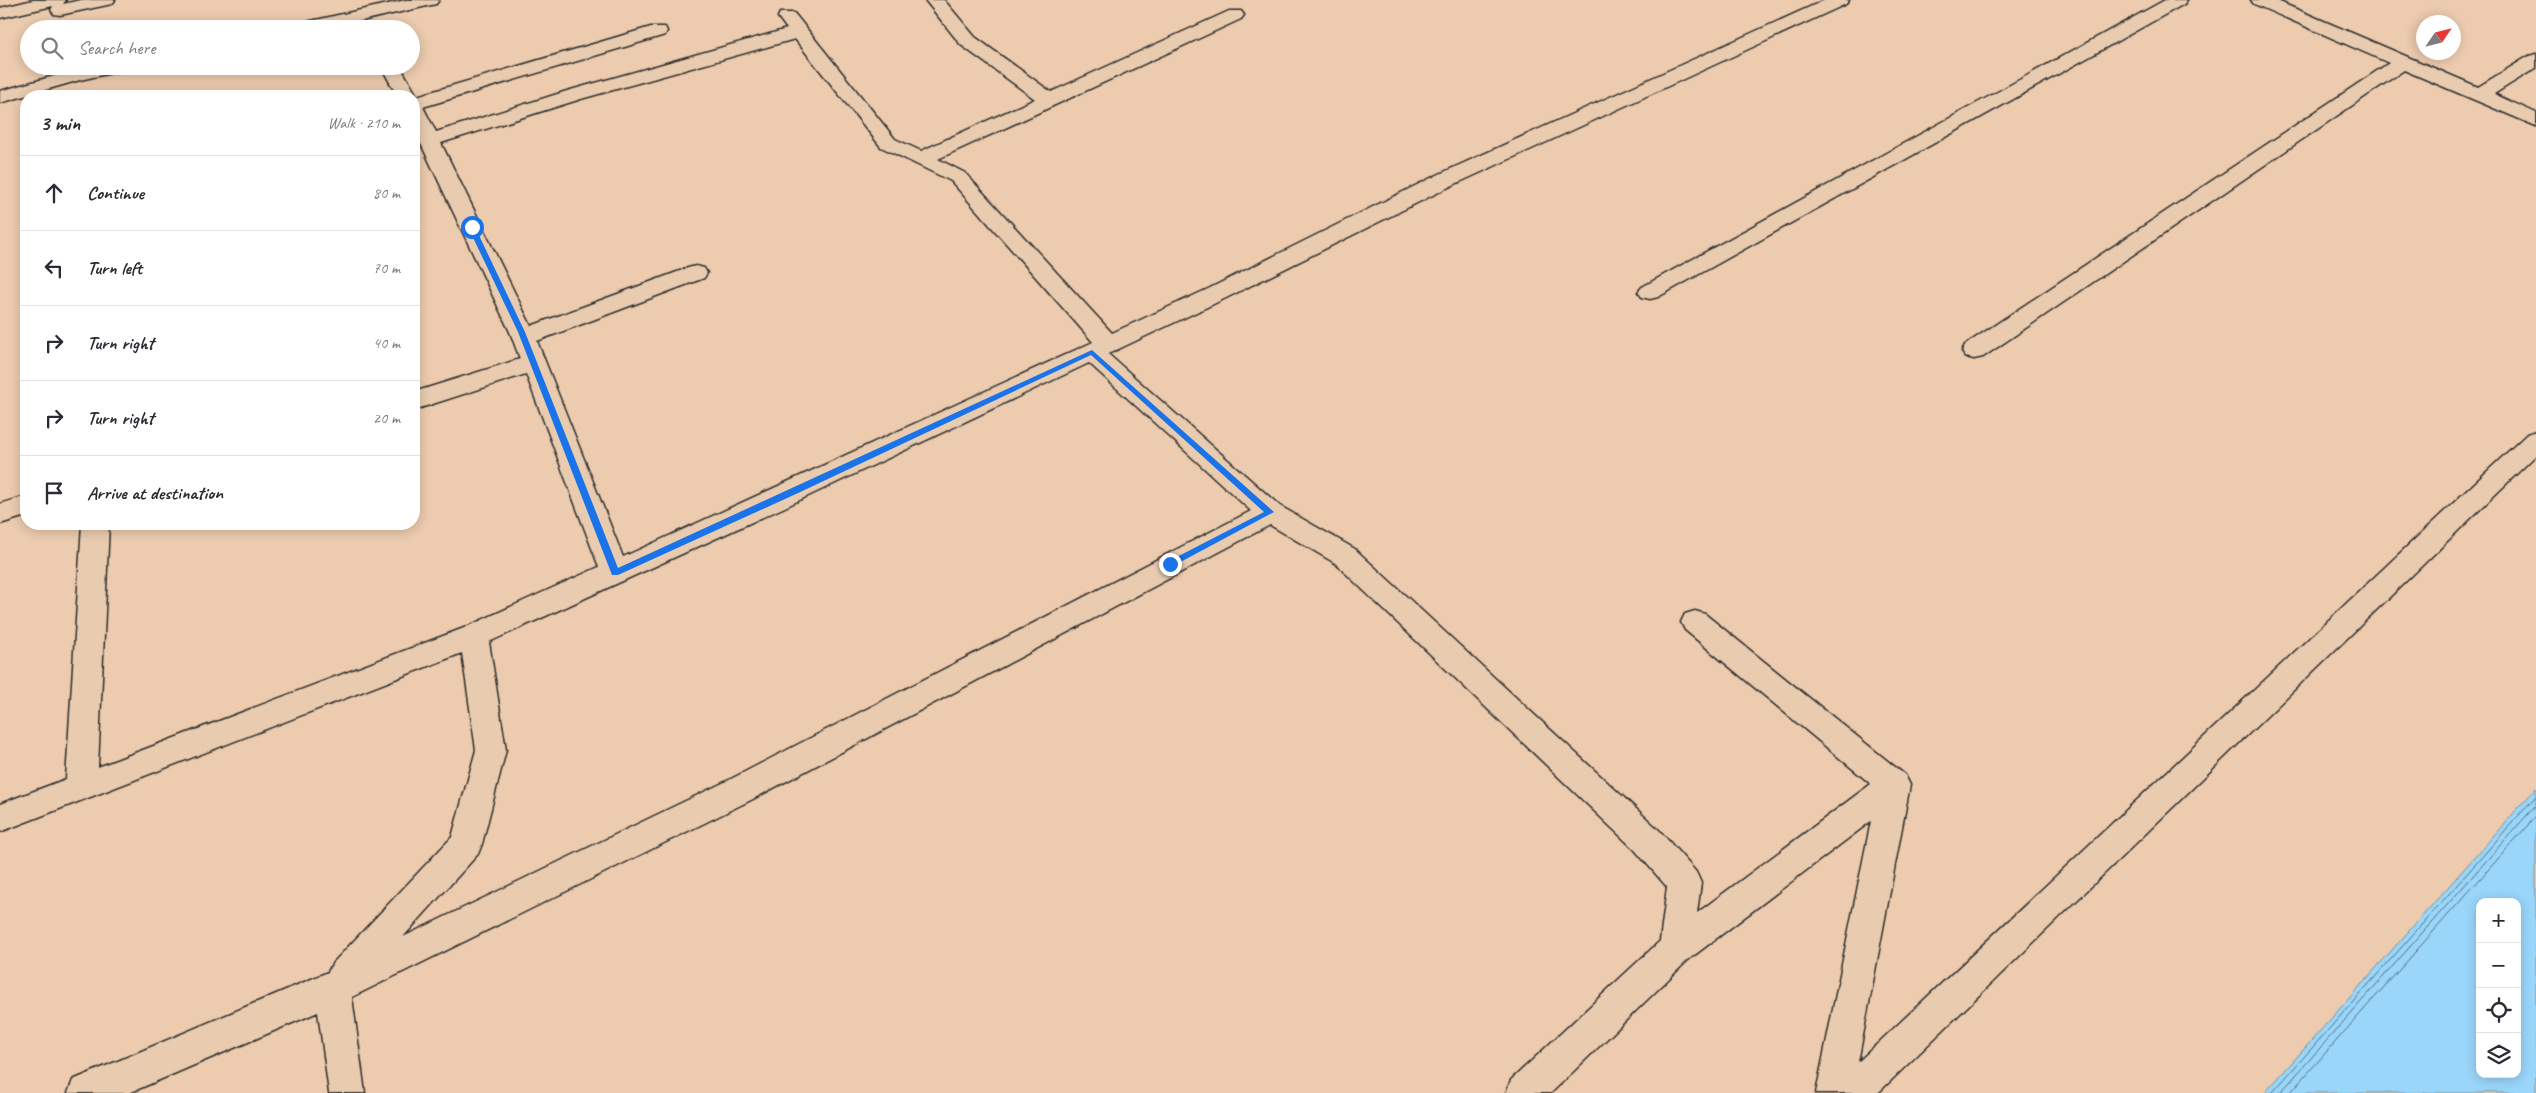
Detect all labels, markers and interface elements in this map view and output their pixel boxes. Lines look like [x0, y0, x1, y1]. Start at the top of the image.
north arrow [2416, 15, 2461, 60]
search box [20, 20, 420, 75]
icon: search [38, 34, 66, 62]
text: Search here [78, 36, 155, 60]
text: 3 min [40, 110, 80, 136]
text: Walk · 210 m [328, 113, 400, 133]
icon: ahead [40, 179, 68, 207]
text: Continue [87, 181, 144, 205]
text: 80 m [373, 183, 400, 203]
route start [461, 216, 484, 239]
icon: left [40, 254, 68, 282]
text: Turn left [87, 256, 142, 280]
text: 70 m [373, 258, 400, 278]
icon: right [40, 329, 68, 357]
text: Turn right [87, 331, 154, 355]
text: 40 m [373, 333, 400, 353]
icon: right [40, 404, 68, 432]
text: Turn right [87, 406, 154, 430]
text: 20 m [373, 408, 400, 428]
icon: arrive [40, 479, 68, 507]
text: Arrive at destination [87, 481, 223, 505]
route end [1159, 553, 1182, 576]
map controls [2476, 898, 2521, 1078]
button: + [2476, 898, 2521, 943]
button: − [2476, 943, 2521, 988]
button: locate [2476, 988, 2521, 1033]
button: layers [2476, 1033, 2521, 1078]

